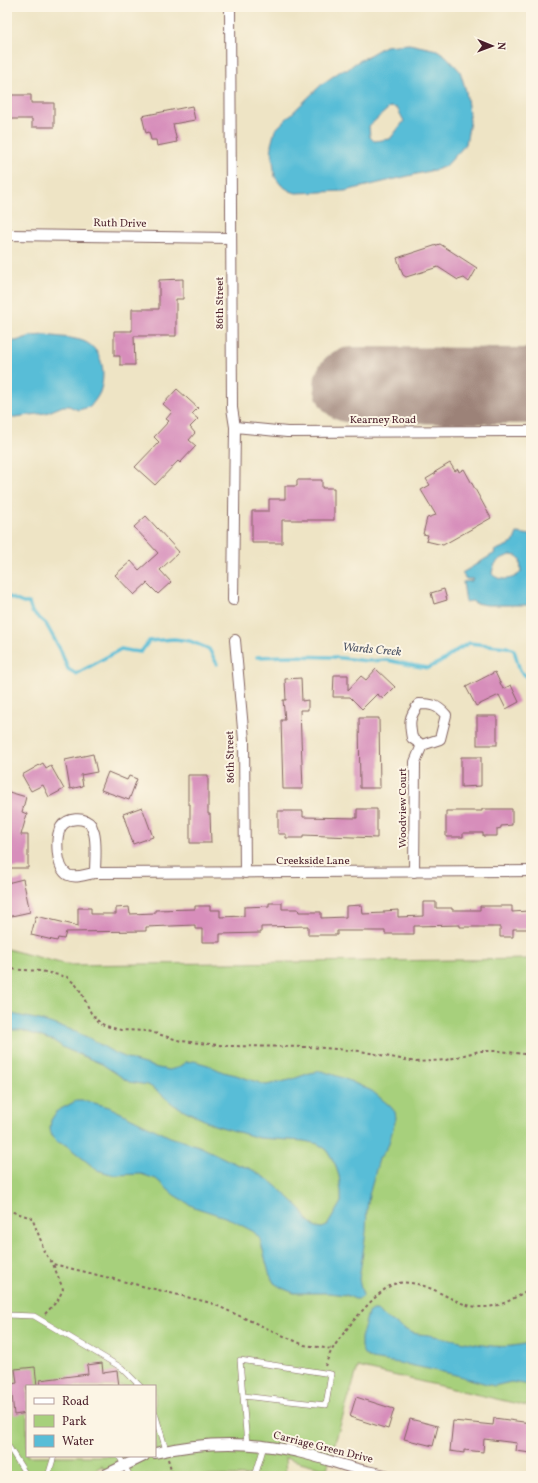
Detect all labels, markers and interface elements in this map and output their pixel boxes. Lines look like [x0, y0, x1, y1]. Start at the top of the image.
north arrow [472, 26, 512, 66]
text: N [493, 42, 508, 50]
street label: Ruth Drive [93, 216, 147, 232]
street label: 86th Street [213, 277, 228, 329]
street label: Kearney Road [350, 413, 416, 428]
water label: Wards Creek [342, 639, 403, 661]
street label: 86th Street [223, 730, 239, 783]
street label: Woodview Court [396, 768, 411, 848]
street label: Creekside Lane [276, 854, 350, 869]
legend [26, 1385, 156, 1457]
text: Road [62, 1394, 89, 1410]
text: Park [62, 1414, 87, 1430]
street label: Carriage Green Drive [271, 1428, 375, 1468]
text: Water [62, 1434, 94, 1450]

